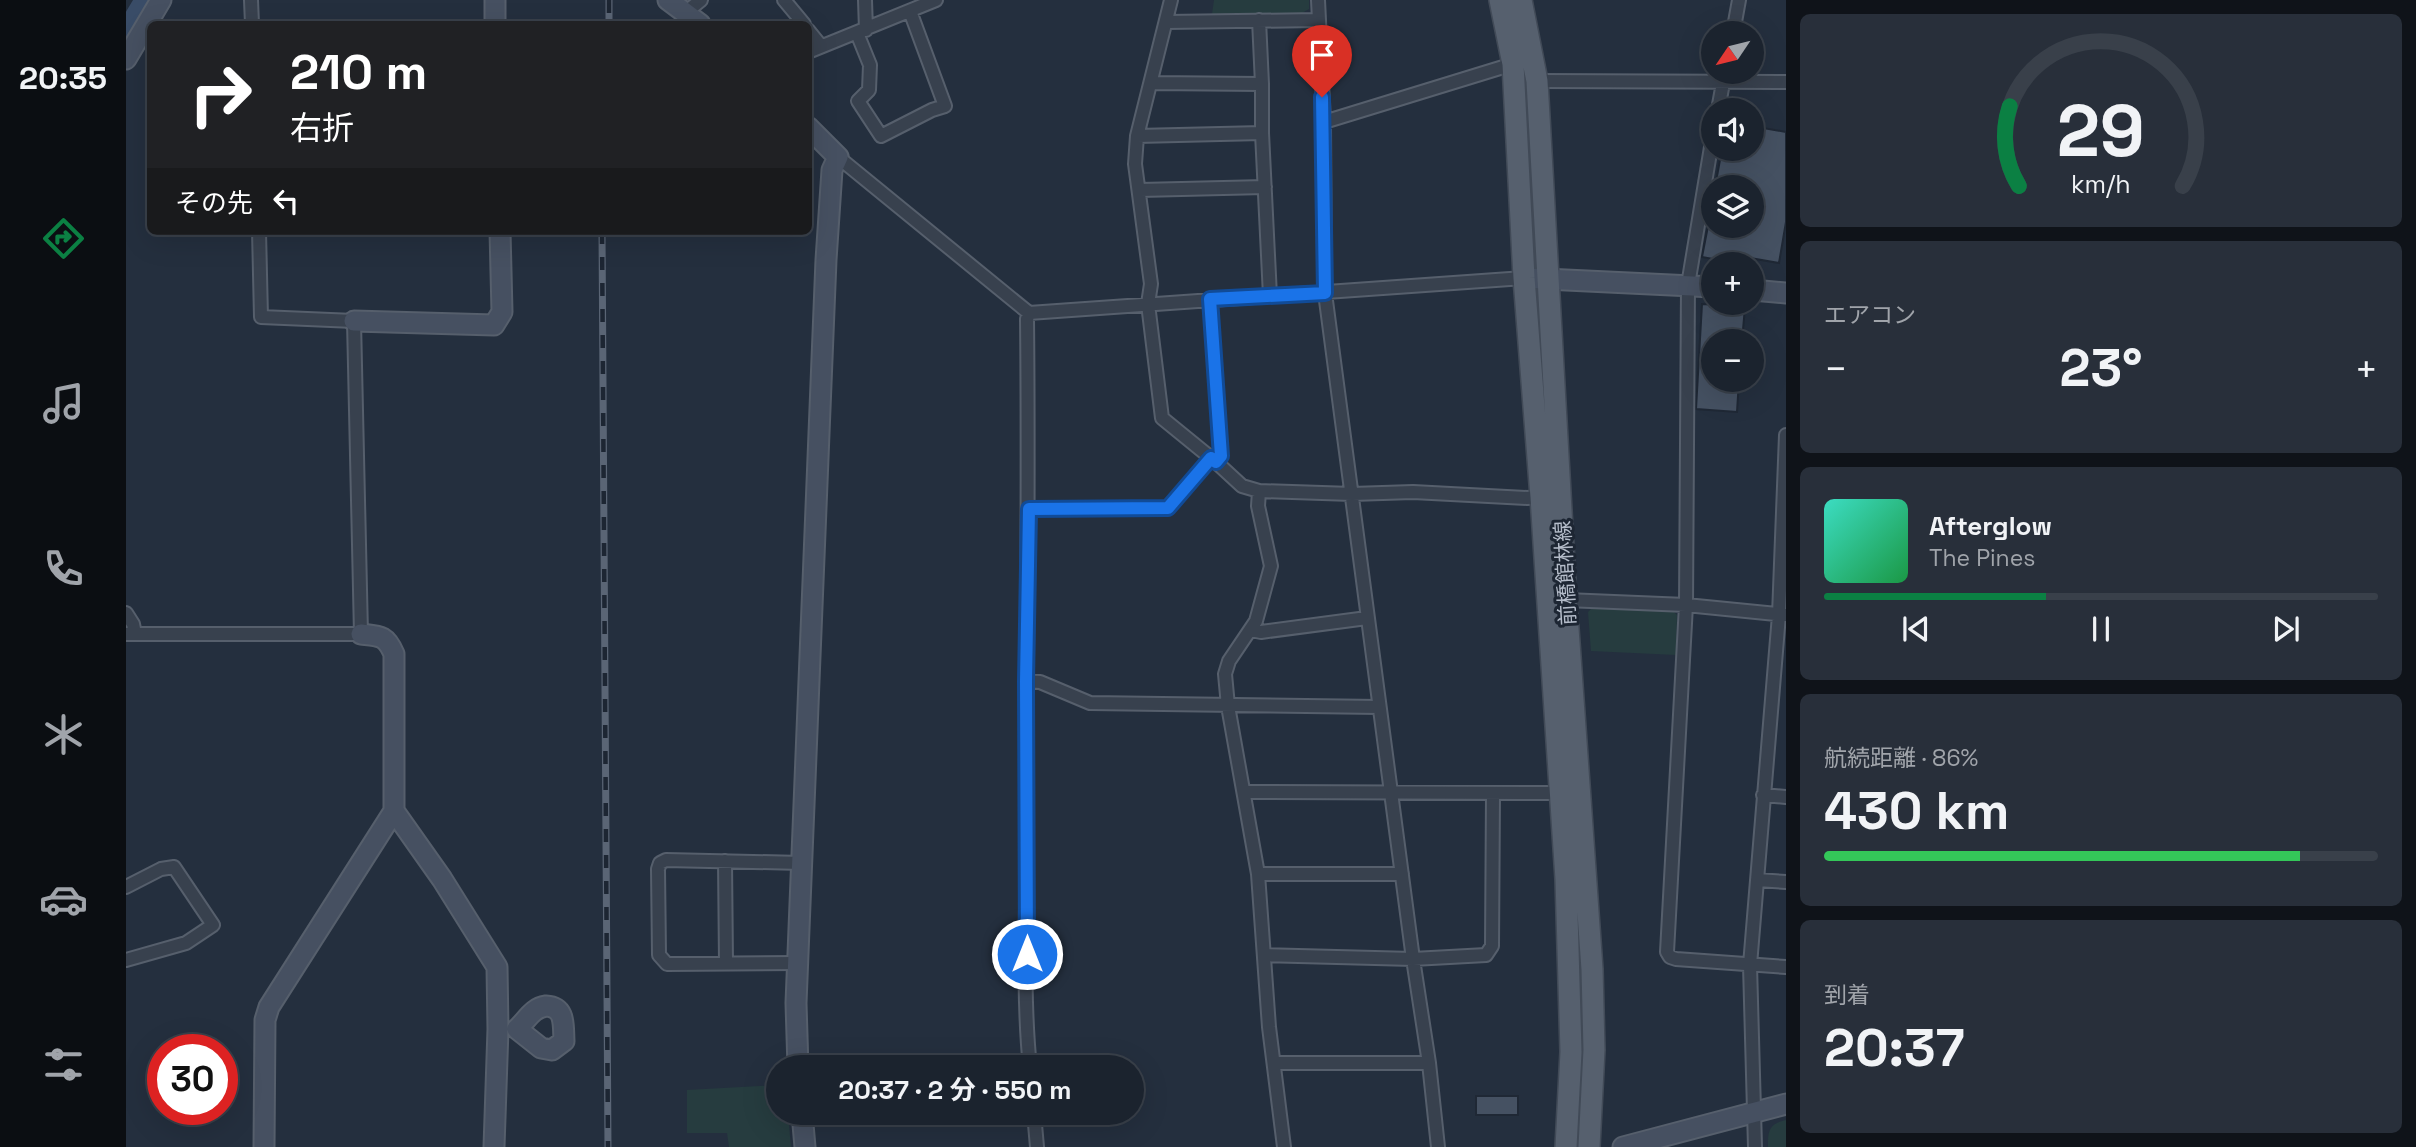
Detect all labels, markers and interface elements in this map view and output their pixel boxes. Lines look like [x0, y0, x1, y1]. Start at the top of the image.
north arrow [1701, 21, 1764, 84]
map controls [1701, 21, 1764, 392]
pin [1292, 25, 1352, 97]
icon: arrive [1303, 36, 1341, 74]
text: 210 m [290, 41, 427, 103]
icon: right [175, 49, 266, 140]
text: 20:35 [19, 58, 107, 98]
text: 29 [2057, 85, 2145, 178]
button: sound [1701, 98, 1764, 161]
text: 右折 [290, 108, 354, 148]
text: km/h [2071, 168, 2131, 200]
button: layers [1701, 175, 1764, 238]
icon: left [267, 182, 305, 220]
text: その先 [175, 186, 253, 220]
icon: directions [39, 214, 88, 263]
button: + [1701, 252, 1764, 315]
text: エアコン [1824, 300, 1916, 330]
button: − [1701, 329, 1764, 392]
text: 23° [2060, 335, 2143, 401]
text: − [1824, 345, 1848, 393]
text: + [2354, 345, 2378, 393]
icon: music [39, 379, 88, 428]
text: Afterglow [1929, 509, 2052, 543]
street label: 前橋館林線 [1549, 520, 1581, 626]
text: The Pines [1929, 543, 2035, 573]
icon: phone [39, 544, 88, 593]
icon: previous [1897, 610, 1935, 648]
icon: pause [2082, 610, 2120, 648]
icon: next [2267, 610, 2305, 648]
icon: climate [39, 710, 88, 759]
text: 航続距離 · 86% [1824, 743, 1978, 773]
text: 430 km [1824, 778, 2009, 844]
icon: car [39, 875, 88, 924]
position arrow [990, 917, 1064, 991]
text: 到着 [1824, 980, 1870, 1010]
text: 20:37 [1824, 1015, 1965, 1081]
speed limit sign: 30 [147, 1034, 238, 1125]
icon: filters [39, 1040, 88, 1089]
text: 20:37 · 2 分 · 550 m [839, 1073, 1071, 1107]

